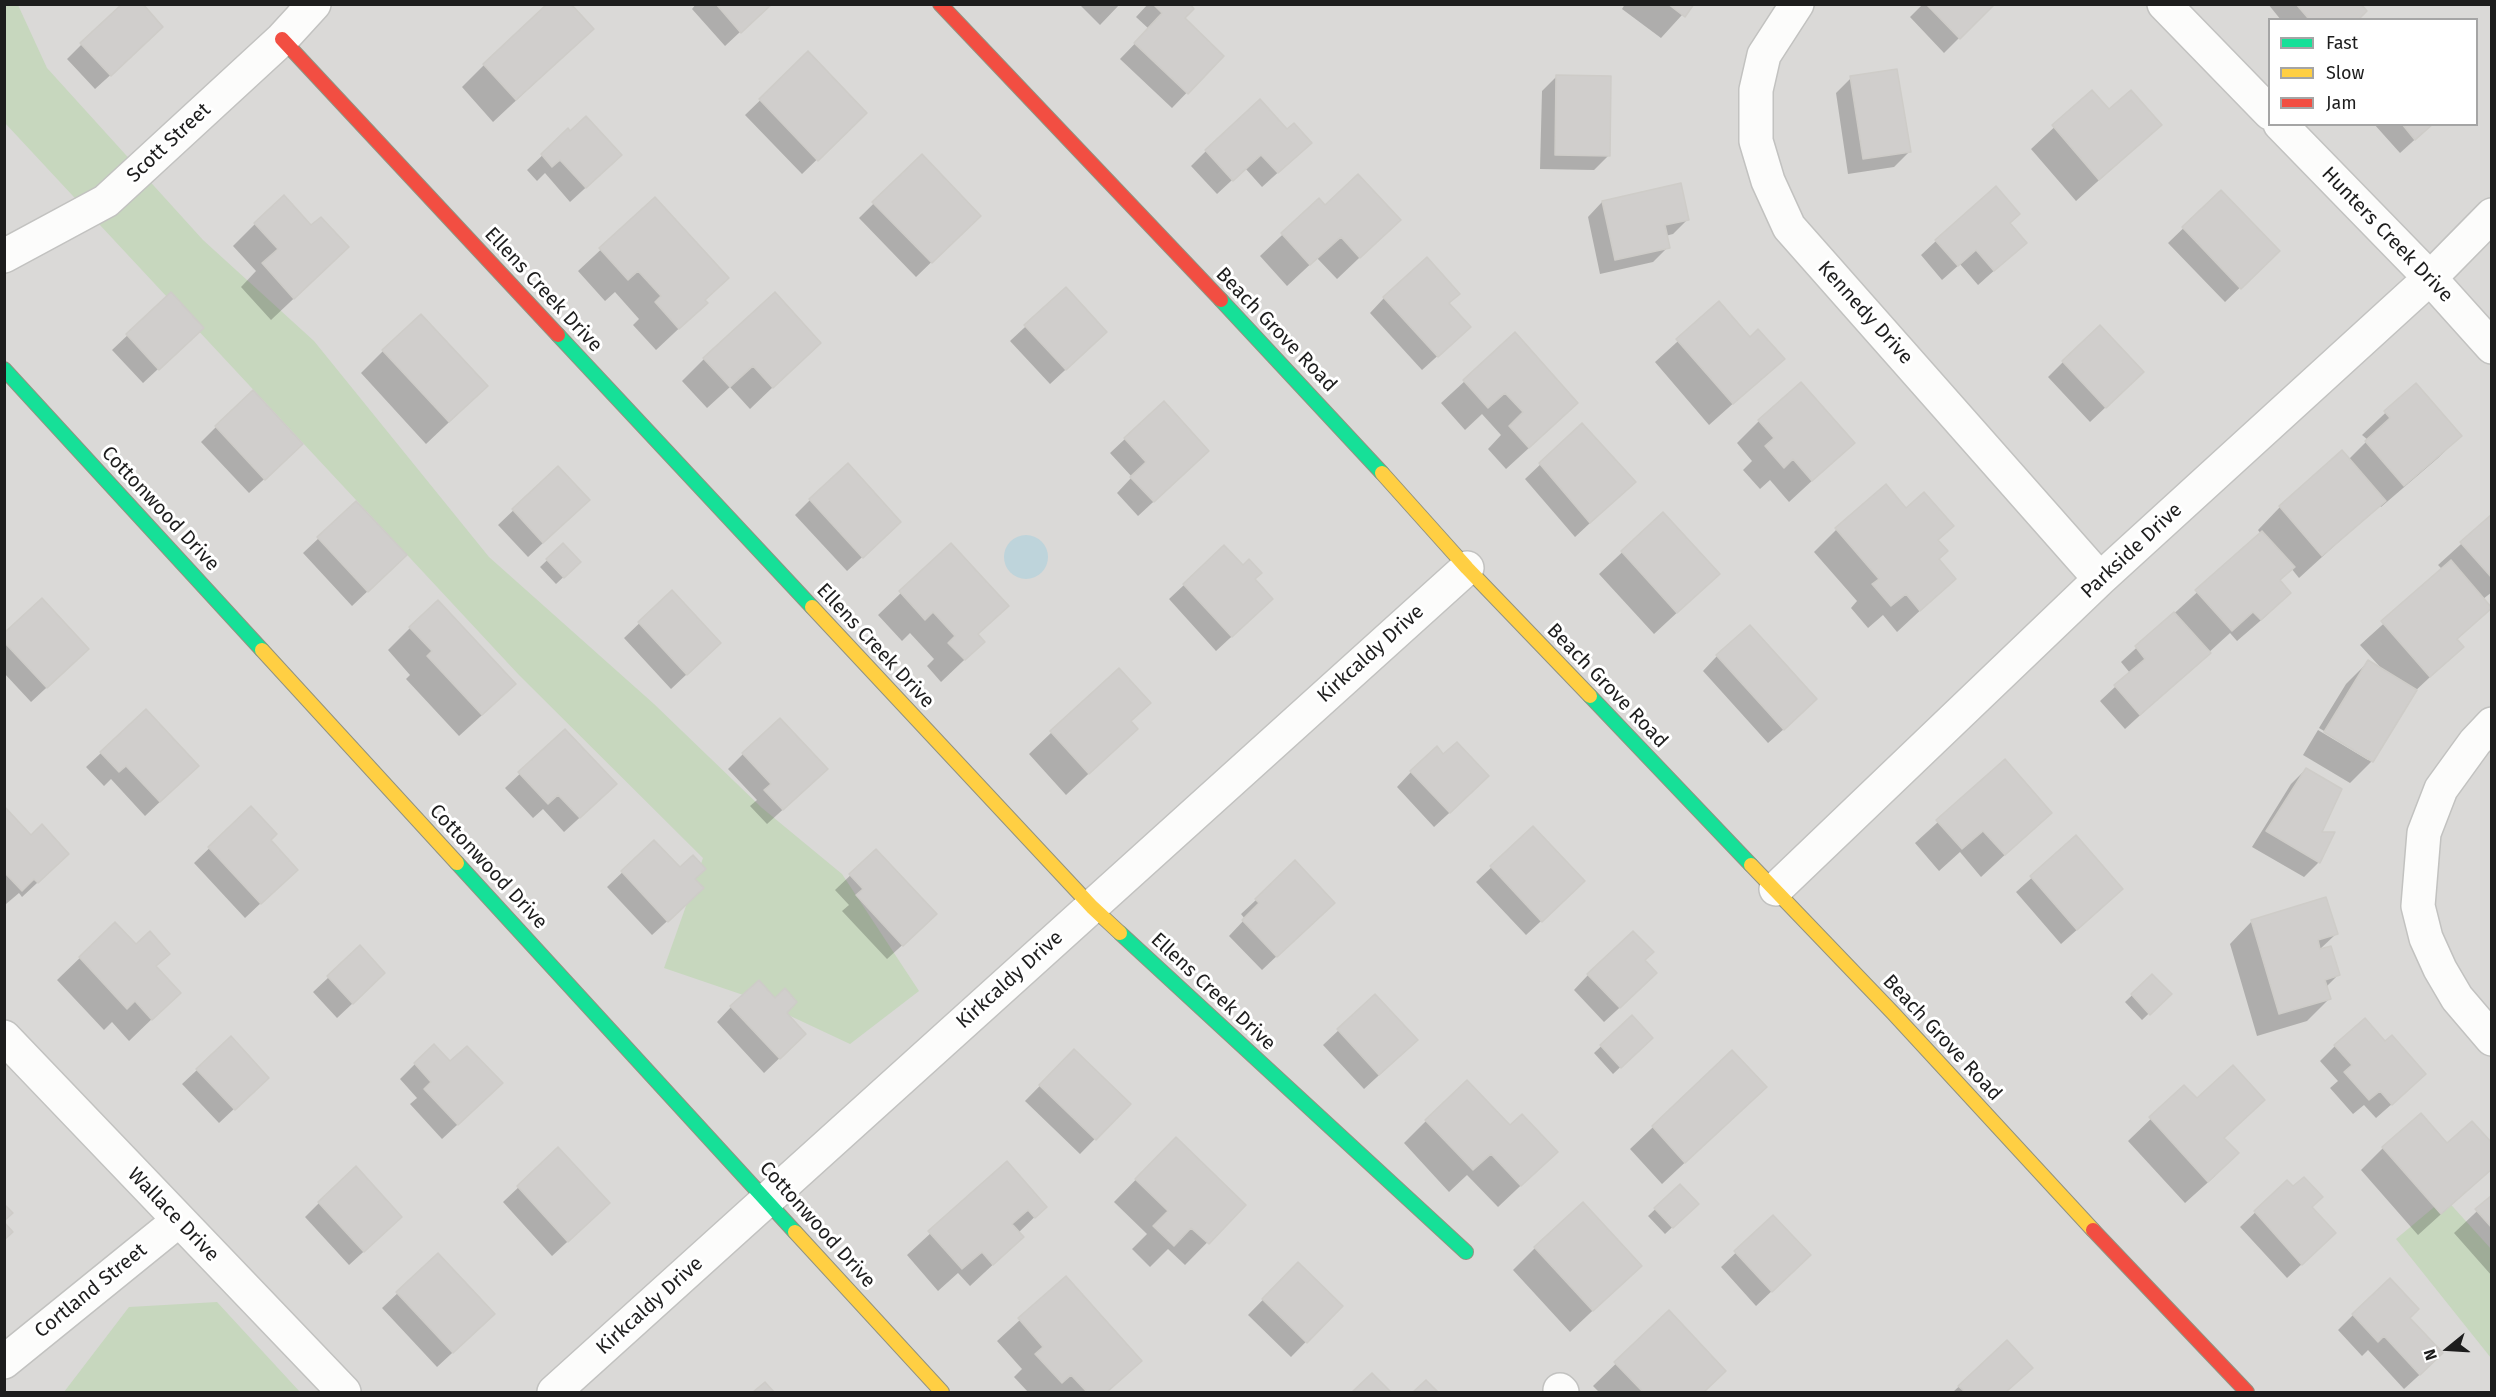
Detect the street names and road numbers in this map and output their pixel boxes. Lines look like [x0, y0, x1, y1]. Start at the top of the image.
street label: Scott Street [122, 98, 216, 188]
street label: Hunters Creek Drive [2316, 162, 2458, 308]
street label: Ellens Creek Drive [479, 223, 607, 357]
street label: Kennedy Drive [1812, 256, 1918, 370]
street label: Beach Grove Road [1210, 263, 1342, 397]
street label: Cottonwood Drive [96, 442, 224, 576]
street label: Parkside Drive [2077, 498, 2187, 604]
street label: Ellens Creek Drive [811, 579, 939, 713]
street label: Kirkcaldy Drive [1313, 600, 1429, 708]
street label: Beach Grove Road [1541, 619, 1673, 753]
street label: Cottonwood Drive [424, 800, 552, 934]
street label: Kirkcaldy Drive [952, 926, 1068, 1034]
street label: Ellens Creek Drive [1146, 928, 1280, 1056]
street label: Beach Grove Road [1877, 970, 2007, 1106]
street label: Cottonwood Drive [754, 1157, 880, 1293]
street label: Wallace Drive [122, 1163, 224, 1267]
street label: Cortland Street [30, 1239, 152, 1343]
street label: Kirkcaldy Drive [592, 1252, 708, 1360]

